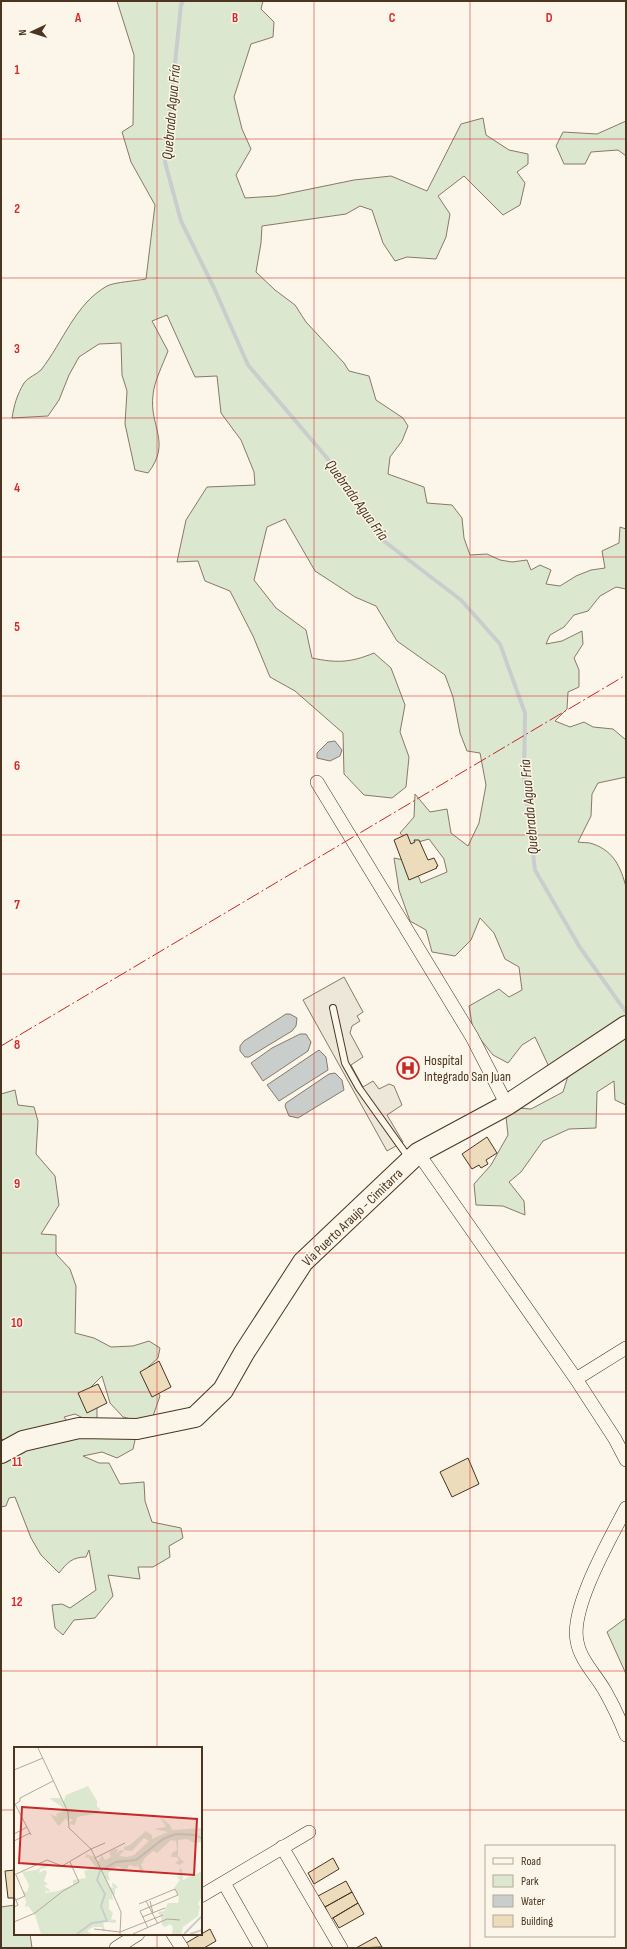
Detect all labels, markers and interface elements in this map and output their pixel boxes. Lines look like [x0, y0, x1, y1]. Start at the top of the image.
text: A [74, 10, 82, 26]
text: B [232, 10, 238, 26]
text: C [389, 10, 396, 26]
text: D [546, 10, 553, 26]
north arrow [12, 12, 52, 52]
text: N [16, 29, 29, 36]
text: 1 [14, 62, 20, 78]
water label: Quebrada Agua Fría [158, 64, 185, 160]
text: 2 [14, 201, 20, 217]
text: 3 [14, 341, 20, 357]
water label: Quebrada Agua Fría [321, 456, 392, 544]
text: 4 [14, 480, 20, 496]
text: 5 [14, 619, 20, 635]
text: 6 [14, 758, 20, 774]
water label: Quebrada Agua Fría [516, 759, 543, 855]
text: 7 [14, 897, 20, 913]
text: 8 [14, 1037, 20, 1053]
place label: Hospital Integrado San Juan [424, 1052, 511, 1085]
hospital icon: Hospital Integrado San Juan [395, 1055, 421, 1081]
street label: Vía Puerto Araujo - Cimitarra [299, 1165, 406, 1270]
text: 9 [14, 1176, 20, 1192]
text: 10 [11, 1315, 23, 1331]
text: 11 [12, 1454, 22, 1470]
text: 12 [12, 1594, 23, 1610]
inset map [14, 1747, 202, 1935]
legend [485, 1845, 615, 1937]
text: Road [521, 1854, 541, 1869]
text: Park [521, 1874, 539, 1889]
text: Water [521, 1894, 545, 1909]
text: Building [521, 1914, 553, 1929]

